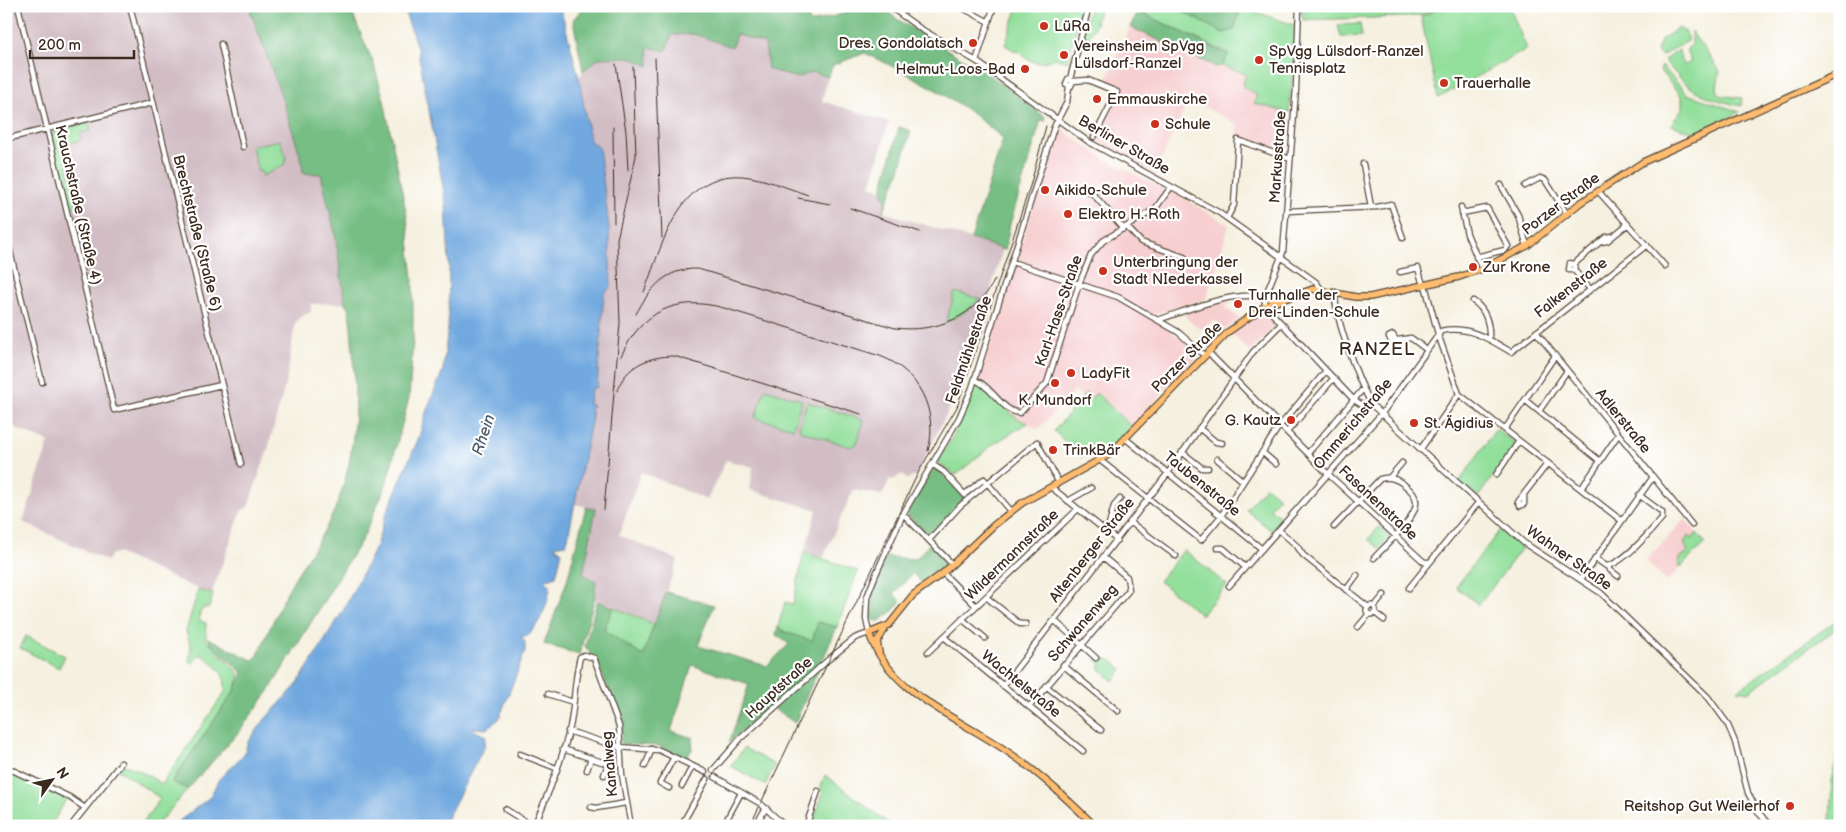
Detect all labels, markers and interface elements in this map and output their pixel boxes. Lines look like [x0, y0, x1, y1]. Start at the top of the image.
place label: LüRa [1054, 17, 1090, 36]
marker: LüRa [1038, 20, 1050, 32]
scale bar [30, 28, 134, 60]
place label: Dres. Gondolatsch [838, 34, 963, 53]
text: 200 m [38, 36, 81, 55]
marker: Dres. Gondolatsch [967, 37, 979, 49]
place label: Vereinsheim SpVgg Lülsdorf-Ranzel [1074, 37, 1204, 73]
place label: SpVgg Lülsdorf-Ranzel Tennisplatz [1269, 42, 1424, 78]
marker: Vereinsheim SpVgg Lülsdorf-Ranzel [1058, 49, 1070, 61]
marker: SpVgg Lülsdorf-Ranzel Tennisplatz [1253, 54, 1265, 66]
place label: Helmut-Loos-Bad [896, 60, 1015, 79]
marker: Helmut-Loos-Bad [1019, 63, 1031, 75]
place label: Trauerhalle [1454, 74, 1531, 93]
marker: Trauerhalle [1438, 77, 1450, 89]
place label: Emmauskirche [1107, 90, 1207, 109]
marker: Emmauskirche [1091, 93, 1103, 105]
street label: Markusstraße [1265, 110, 1291, 204]
street label: Berliner Straße [1075, 111, 1173, 179]
place label: Schule [1165, 115, 1211, 134]
marker: Schule [1149, 118, 1161, 130]
street label: Krauchstraße (Straße 4) [50, 123, 106, 287]
street label: Brechtstraße (Straße 6) [168, 153, 226, 313]
street label: Porzer Straße [1518, 168, 1604, 239]
place label: Aikido-Schule [1055, 181, 1147, 200]
marker: Aikido-Schule [1039, 184, 1051, 196]
place label: Elektro H. Roth [1078, 205, 1180, 224]
marker: Elektro H. Roth [1062, 208, 1074, 220]
street label: Karl-Hass-Straße [1031, 253, 1087, 369]
place label: Unterbringung der Stadt NIederkassel [1113, 253, 1242, 289]
street label: Falkenstraße [1531, 253, 1611, 322]
place label: Zur Krone [1482, 258, 1550, 277]
marker: Zur Krone [1467, 261, 1479, 273]
marker: Unterbringung der Stadt NIederkassel [1097, 265, 1109, 277]
place label: Turnhalle der Drei-Linden-Schule [1248, 286, 1380, 322]
street label: Feldmühlestraße [942, 293, 996, 407]
marker: Turnhalle der Drei-Linden-Schule [1232, 298, 1244, 310]
street label: Porzer Straße [1148, 317, 1227, 396]
district label: RANZEL [1339, 339, 1415, 360]
place label: LadyFit [1081, 364, 1130, 383]
marker: LadyFit [1065, 367, 1077, 379]
street label: Ommerichstraße [1309, 374, 1397, 473]
marker: K. Mundorf [1049, 377, 1061, 389]
street label: Adlerstraße [1591, 385, 1655, 457]
place label: K. Mundorf [1018, 391, 1092, 410]
place label: G. Kautz [1225, 411, 1282, 430]
water label: Rhein [468, 412, 500, 458]
marker: G. Kautz [1285, 414, 1297, 426]
place label: St. Ägidius [1424, 414, 1494, 433]
marker: St. Ägidius [1408, 417, 1420, 429]
place label: TrinkBär [1063, 441, 1121, 460]
marker: TrinkBär [1047, 444, 1059, 456]
street label: Taubenstraße [1160, 447, 1244, 521]
street label: Fasanenstraße [1334, 461, 1422, 545]
street label: Altenberger Straße [1045, 494, 1139, 606]
street label: Wildermannstraße [961, 505, 1063, 605]
street label: Wahner Straße [1522, 521, 1616, 595]
street label: Schwanenweg [1044, 580, 1122, 666]
street label: Wachtelstraße [977, 646, 1065, 722]
street label: Hauptstraße [742, 653, 817, 723]
street label: Kanalweg [598, 730, 622, 798]
north arrow [28, 754, 78, 804]
text: N [52, 764, 72, 782]
place label: Reitshop Gut Weilerhof [1624, 797, 1780, 816]
marker: Reitshop Gut Weilerhof [1784, 800, 1796, 812]

